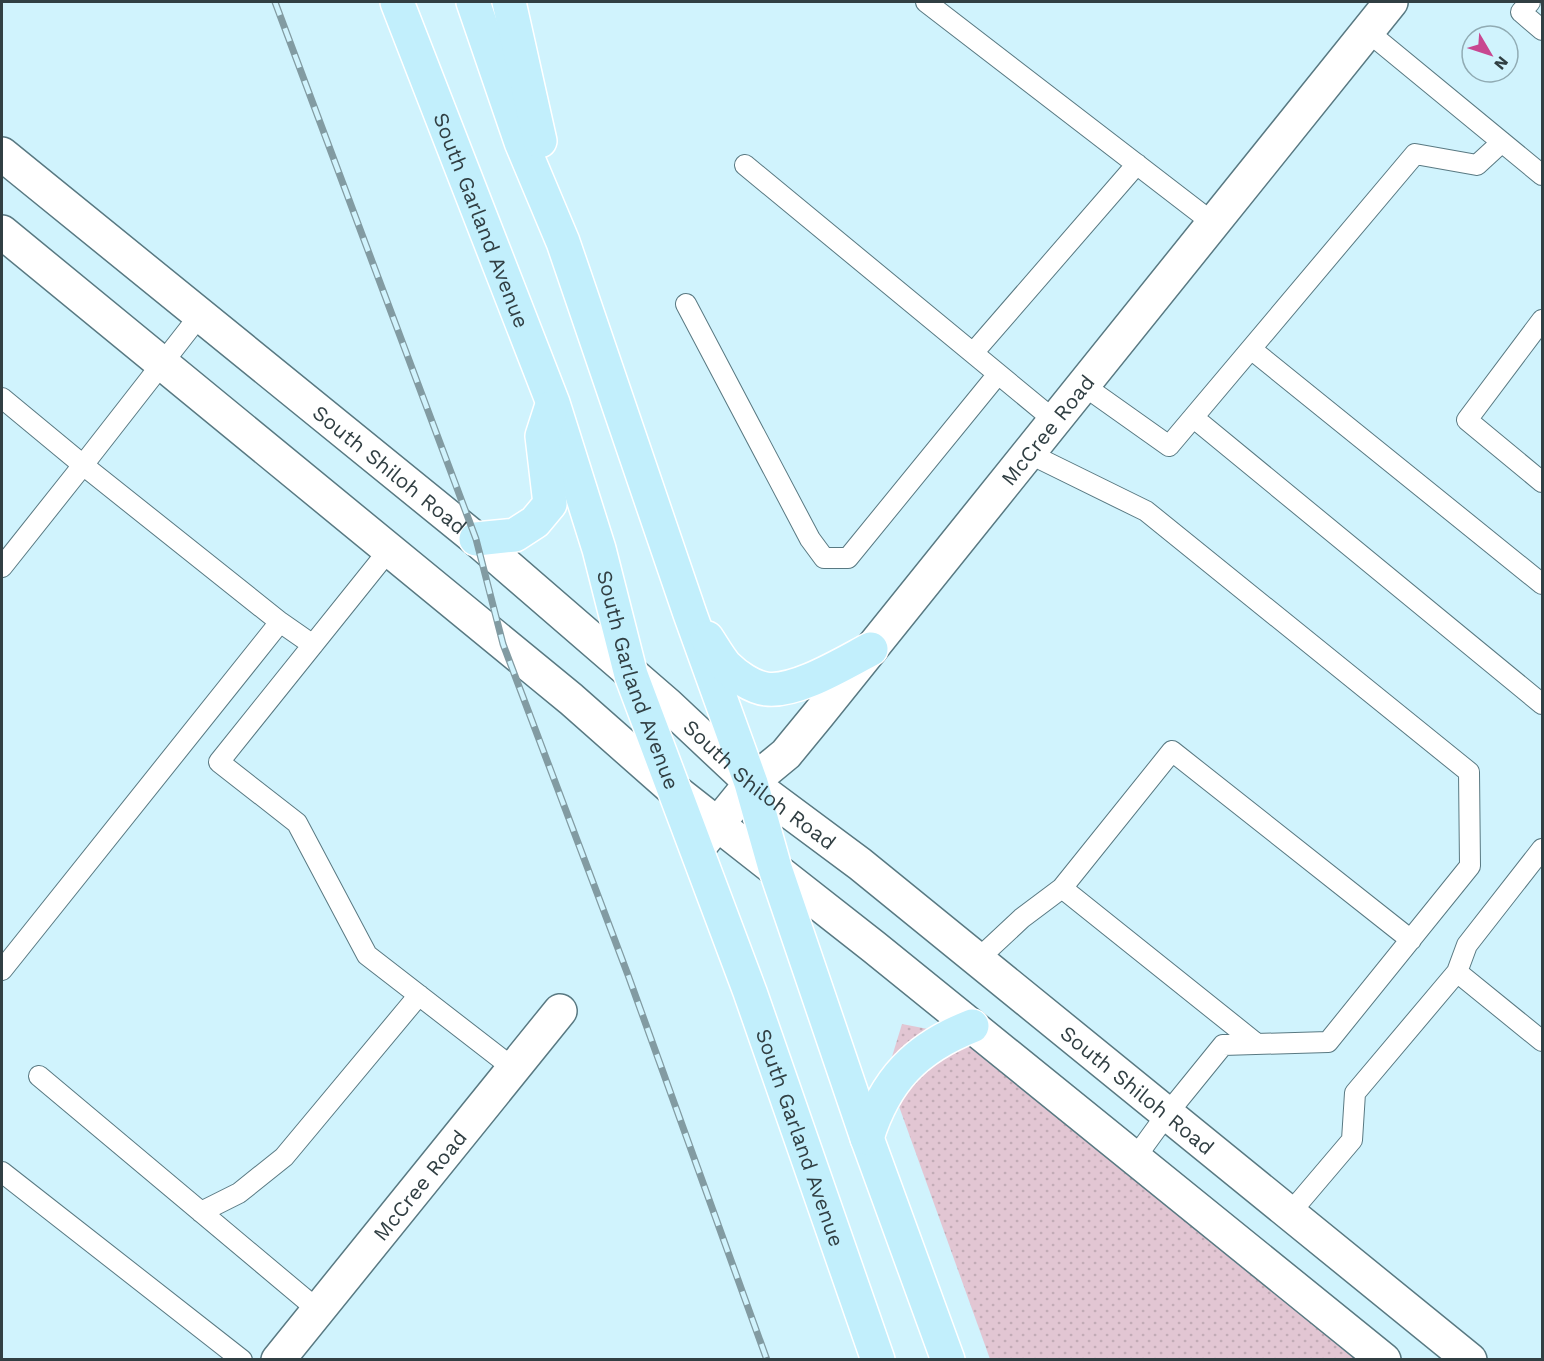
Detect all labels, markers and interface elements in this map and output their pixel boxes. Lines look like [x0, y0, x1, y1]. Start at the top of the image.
north arrow [1460, 24, 1520, 84]
text: N [1490, 53, 1512, 74]
street label: South Garland Avenue [429, 109, 535, 331]
street label: McCree Road [995, 369, 1099, 490]
street label: South Shiloh Road [308, 399, 472, 539]
street label: South Garland Avenue [592, 567, 685, 793]
street label: South Shiloh Road [679, 714, 841, 854]
street label: South Shiloh Road [1056, 1020, 1219, 1160]
street label: South Garland Avenue [751, 1025, 850, 1250]
street label: McCree Road [367, 1125, 471, 1245]

